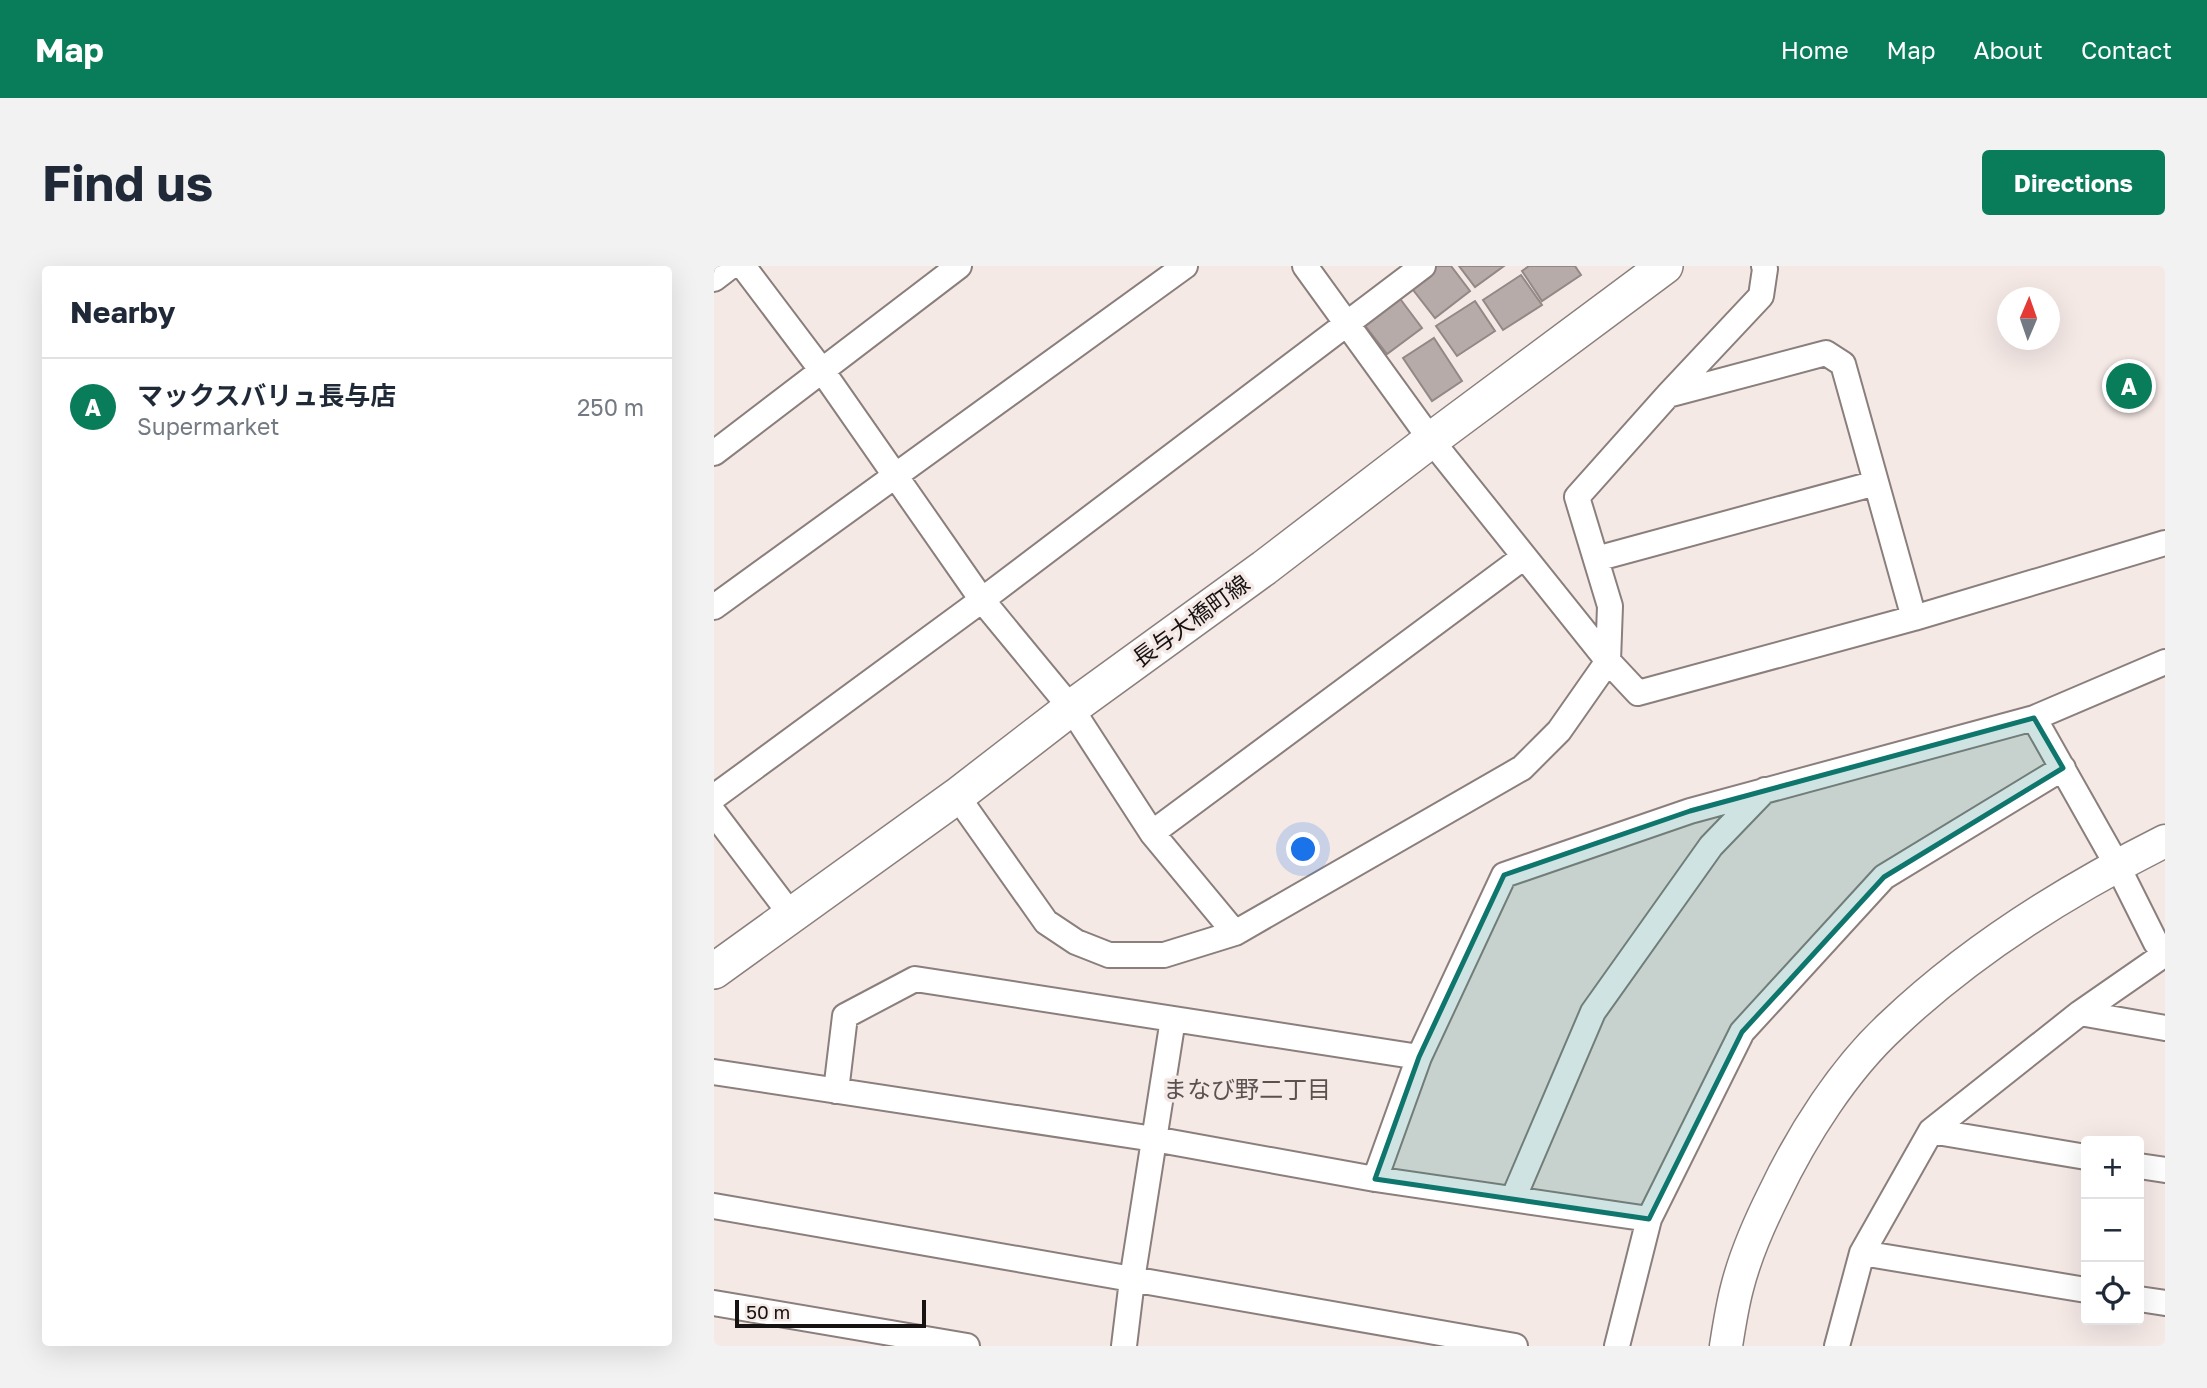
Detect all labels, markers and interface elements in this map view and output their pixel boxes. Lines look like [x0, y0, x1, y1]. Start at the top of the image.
text: Map [35, 30, 104, 69]
text: Home [1781, 35, 1849, 64]
text: Map [1887, 35, 1936, 64]
text: About [1974, 35, 2043, 64]
text: Contact [2081, 35, 2172, 64]
button: Directions [1982, 150, 2165, 215]
text: Find us [42, 153, 213, 212]
north arrow [1997, 287, 2060, 350]
text: Nearby [70, 294, 175, 330]
pin: A [2106, 360, 2152, 412]
text: マックスバリュ長与店 [137, 380, 396, 411]
text: A [85, 393, 101, 421]
text: 250 m [577, 393, 644, 421]
text: Supermarket [137, 412, 280, 440]
street label: 長与大橋町線 [1126, 568, 1254, 672]
your location [1286, 832, 1320, 866]
district label: まなび野二丁目 [1163, 1074, 1331, 1103]
map controls [2081, 1136, 2144, 1325]
button: + [2081, 1136, 2144, 1199]
button: − [2081, 1199, 2144, 1262]
button: locate [2081, 1262, 2144, 1325]
scale bar [735, 1297, 926, 1329]
text: 50 m [746, 1300, 790, 1323]

